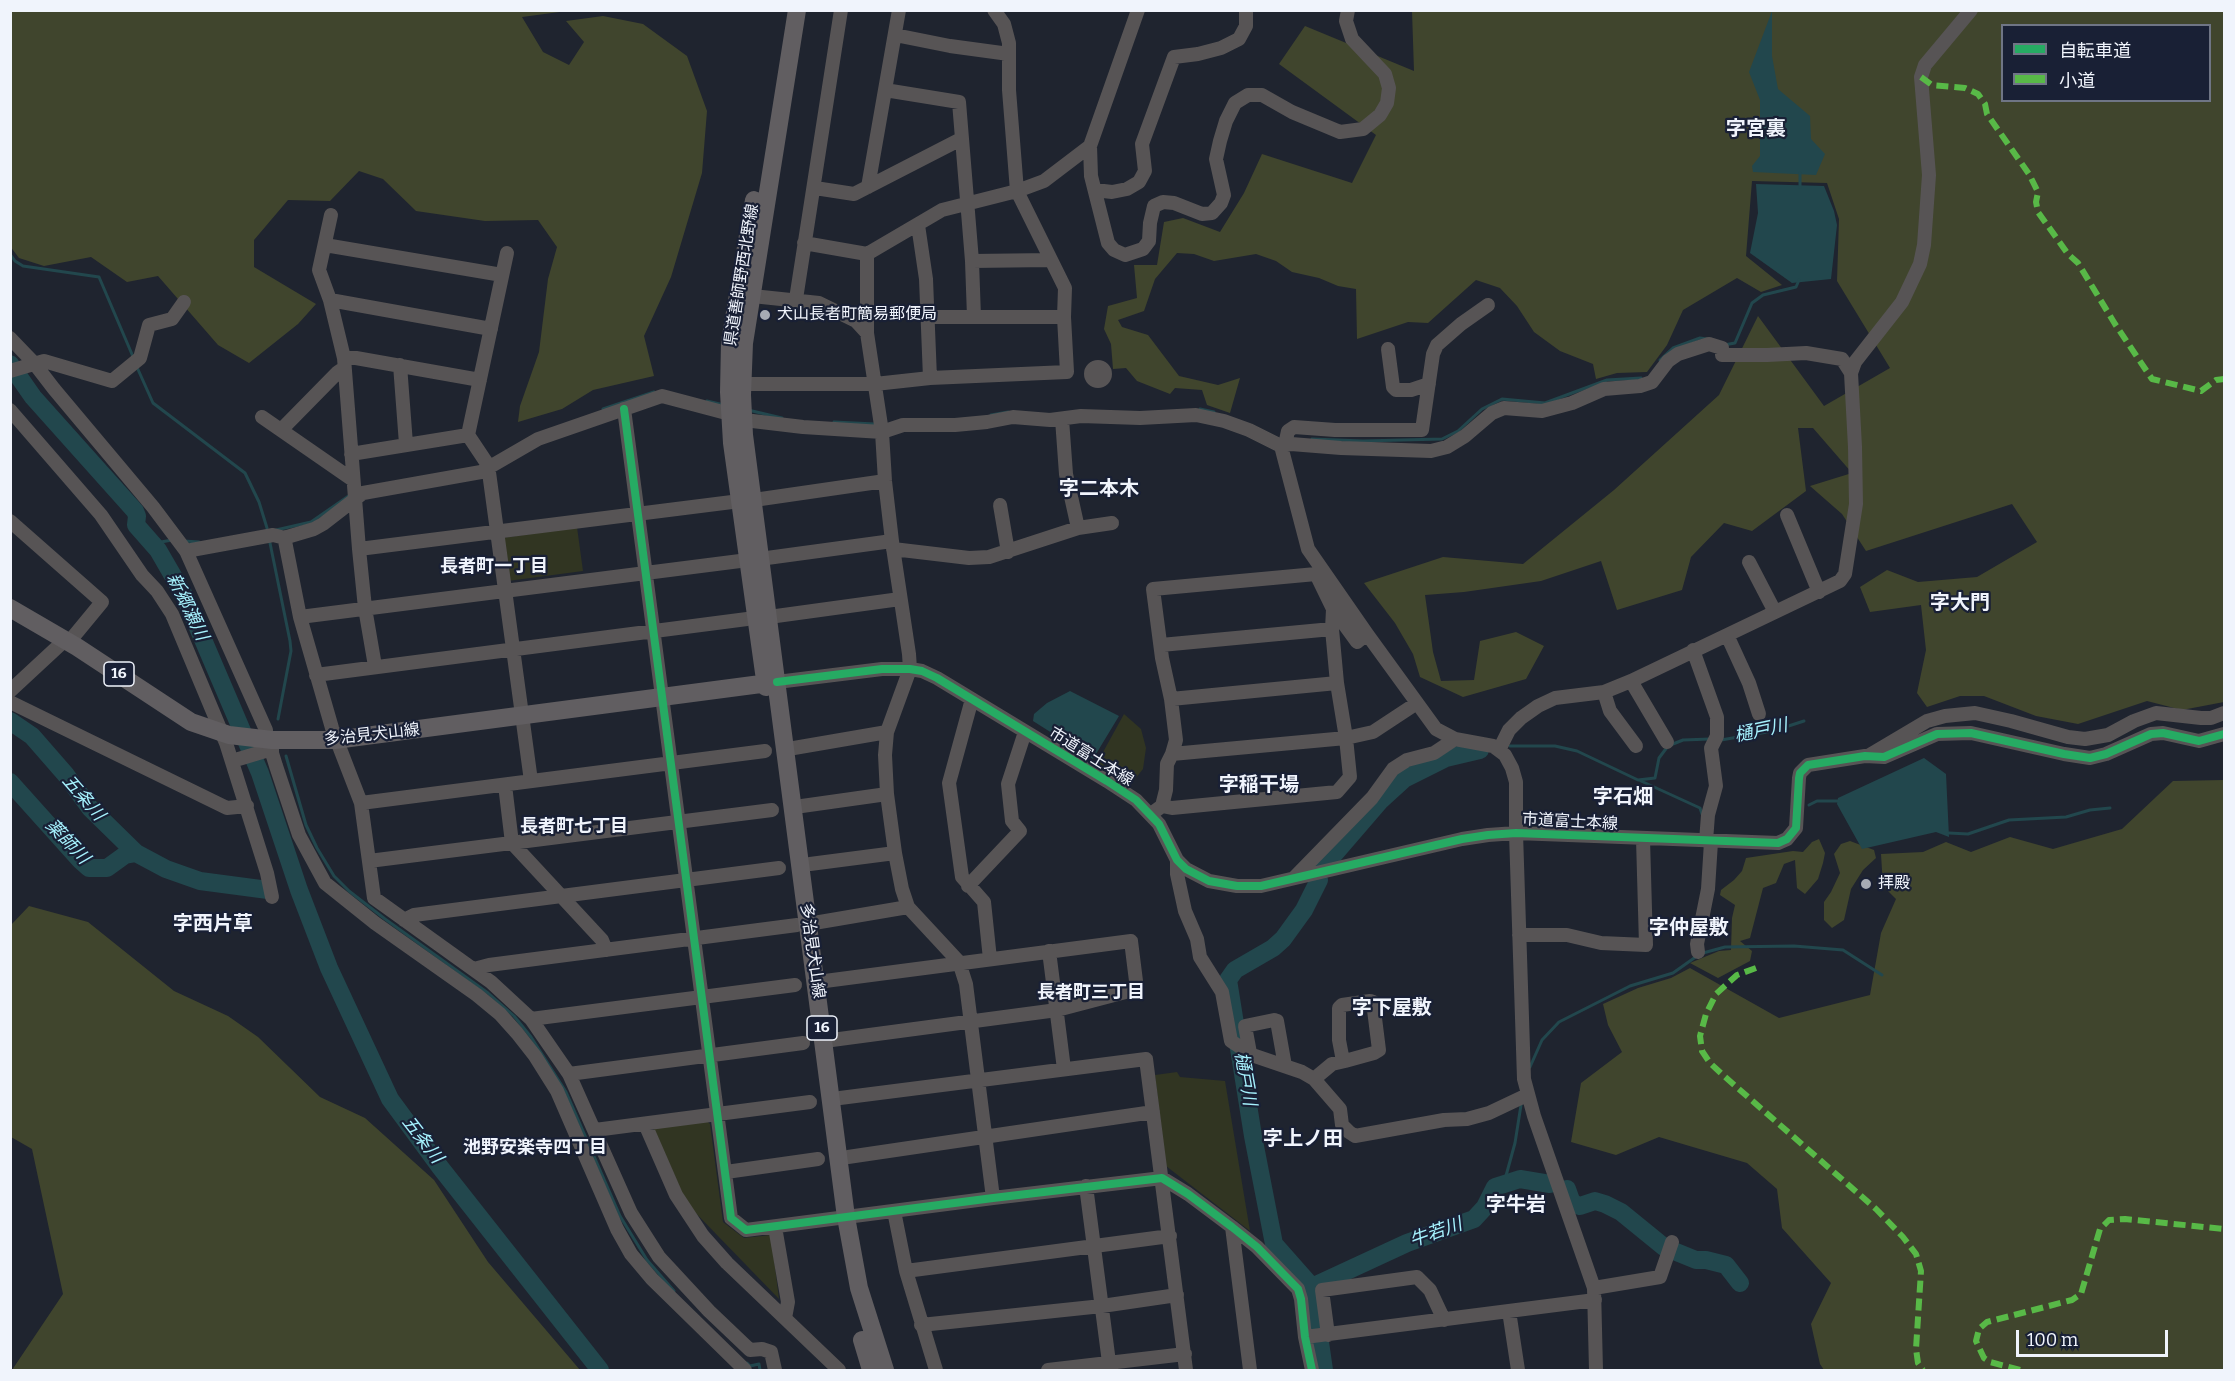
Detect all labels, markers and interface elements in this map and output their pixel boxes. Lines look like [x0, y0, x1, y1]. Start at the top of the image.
legend [2001, 24, 2211, 102]
text: 自転車道 [2059, 40, 2131, 62]
text: 小道 [2059, 70, 2095, 92]
district label: 字宮裏 [1726, 117, 1786, 141]
street label: 県道善師野西北野線 [721, 202, 763, 348]
place label: 犬山長者町簡易郵便局 [777, 305, 937, 325]
marker: 犬山長者町簡易郵便局 [758, 308, 772, 322]
district label: 字二本木 [1059, 477, 1139, 501]
district label: 長者町一丁目 [440, 556, 548, 578]
water label: 新郷瀬川 [162, 570, 212, 644]
district label: 字大門 [1930, 591, 1990, 615]
road number: 16 [104, 662, 134, 686]
water label: 樋戸川 [1732, 715, 1790, 747]
street label: 多治見犬山線 [323, 720, 421, 750]
street label: 市道富士本線 [1045, 723, 1137, 791]
water label: 五条川 [57, 771, 109, 825]
district label: 字稲干場 [1219, 773, 1299, 797]
district label: 字石畑 [1593, 785, 1653, 809]
street label: 市道富士本線 [1522, 810, 1618, 834]
water label: 薬師川 [40, 815, 94, 869]
district label: 長者町七丁目 [520, 816, 628, 838]
place label: 拝殿 [1878, 874, 1910, 894]
marker: 拝殿 [1859, 877, 1873, 891]
street label: 多治見犬山線 [796, 902, 828, 1000]
district label: 字西片草 [173, 912, 253, 936]
district label: 字仲屋敷 [1649, 916, 1729, 940]
district label: 長者町三丁目 [1037, 982, 1145, 1004]
district label: 字下屋敷 [1352, 996, 1432, 1020]
road number: 16 [807, 1016, 837, 1040]
water label: 樋戸川 [1230, 1051, 1260, 1107]
water label: 五条川 [397, 1112, 447, 1168]
district label: 字上ノ田 [1263, 1127, 1343, 1151]
district label: 池野安楽寺四丁目 [463, 1137, 607, 1159]
district label: 字牛岩 [1486, 1193, 1546, 1217]
water label: 牛若川 [1407, 1214, 1465, 1252]
scale bar [2019, 1318, 2170, 1356]
text: 100 m [2027, 1329, 2078, 1351]

